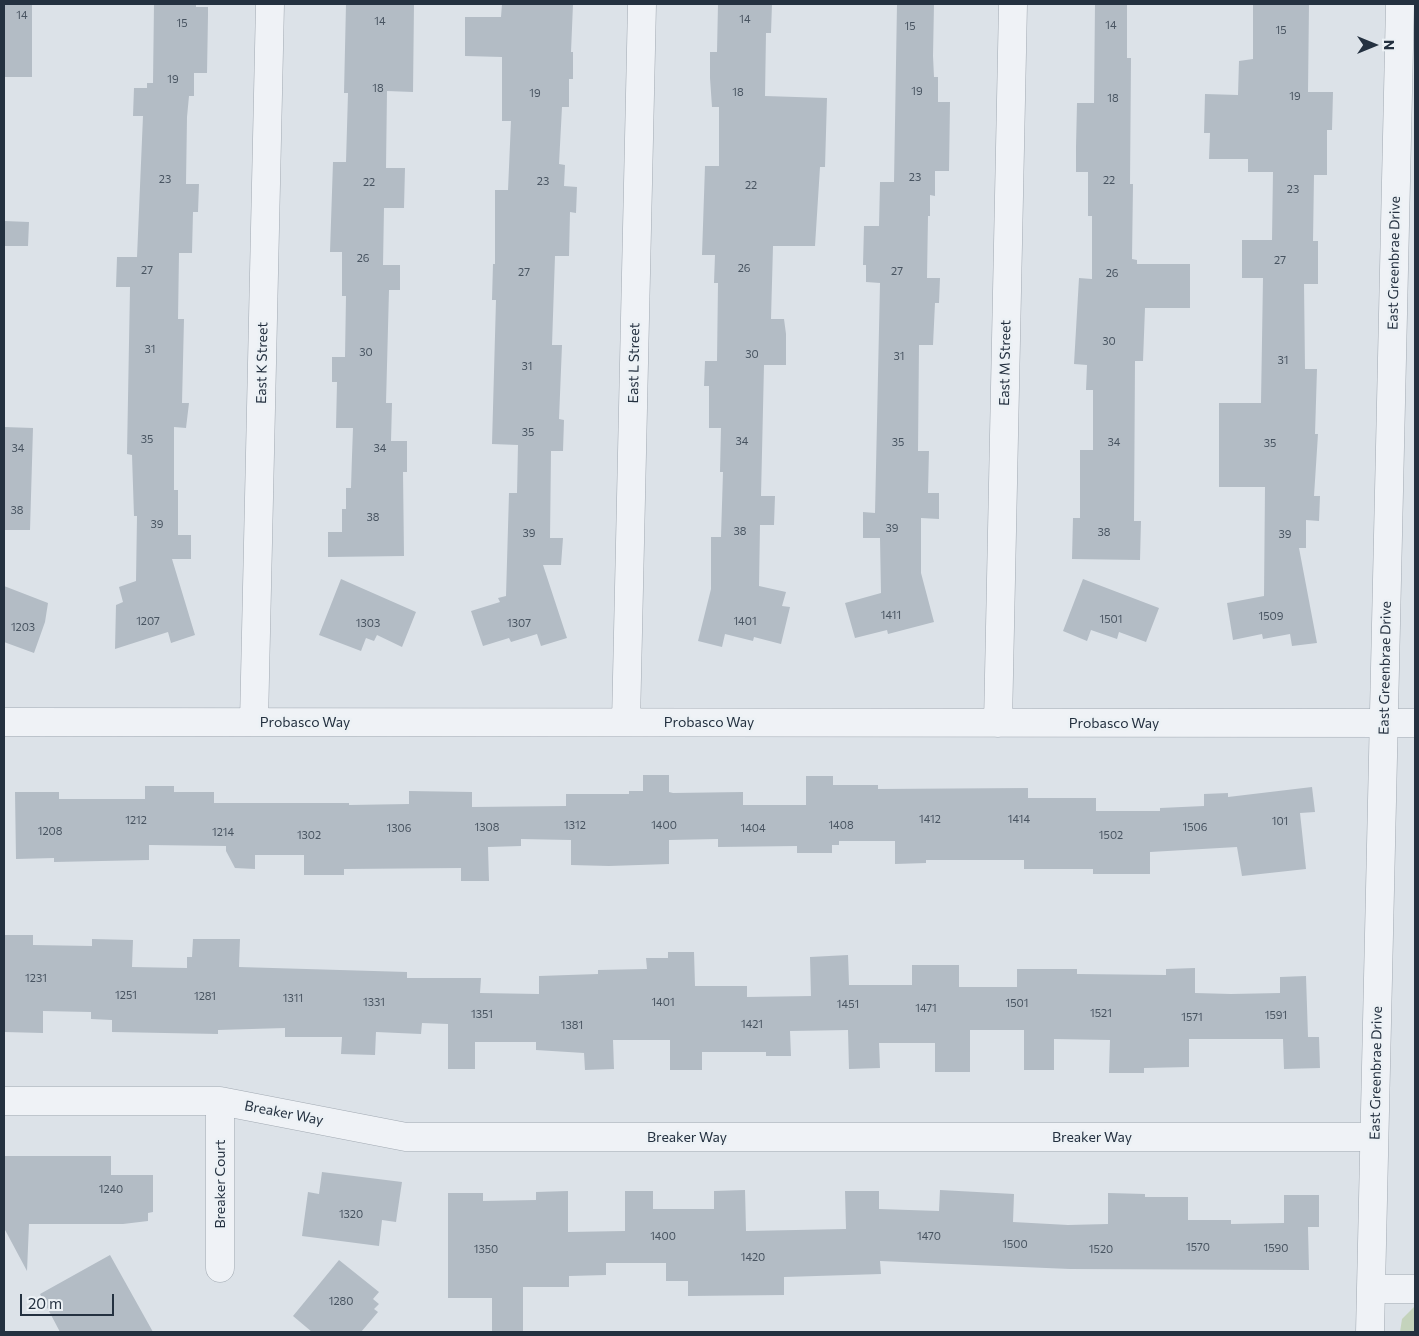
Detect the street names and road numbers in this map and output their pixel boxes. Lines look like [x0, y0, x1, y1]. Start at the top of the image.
street label: East Greenbrae Drive [1384, 196, 1404, 330]
street label: East M Street [996, 320, 1014, 406]
street label: East K Street [253, 322, 271, 404]
street label: East L Street [625, 323, 643, 403]
street label: East Greenbrae Drive [1375, 601, 1395, 735]
street label: Probasco Way [260, 714, 350, 730]
street label: Probasco Way [664, 714, 754, 730]
street label: Probasco Way [1069, 715, 1159, 731]
street label: East Greenbrae Drive [1366, 1006, 1386, 1140]
street label: Breaker Way [243, 1097, 325, 1129]
street label: Breaker Way [647, 1129, 727, 1145]
street label: Breaker Way [1052, 1129, 1132, 1145]
street label: Breaker Court [212, 1139, 228, 1229]

